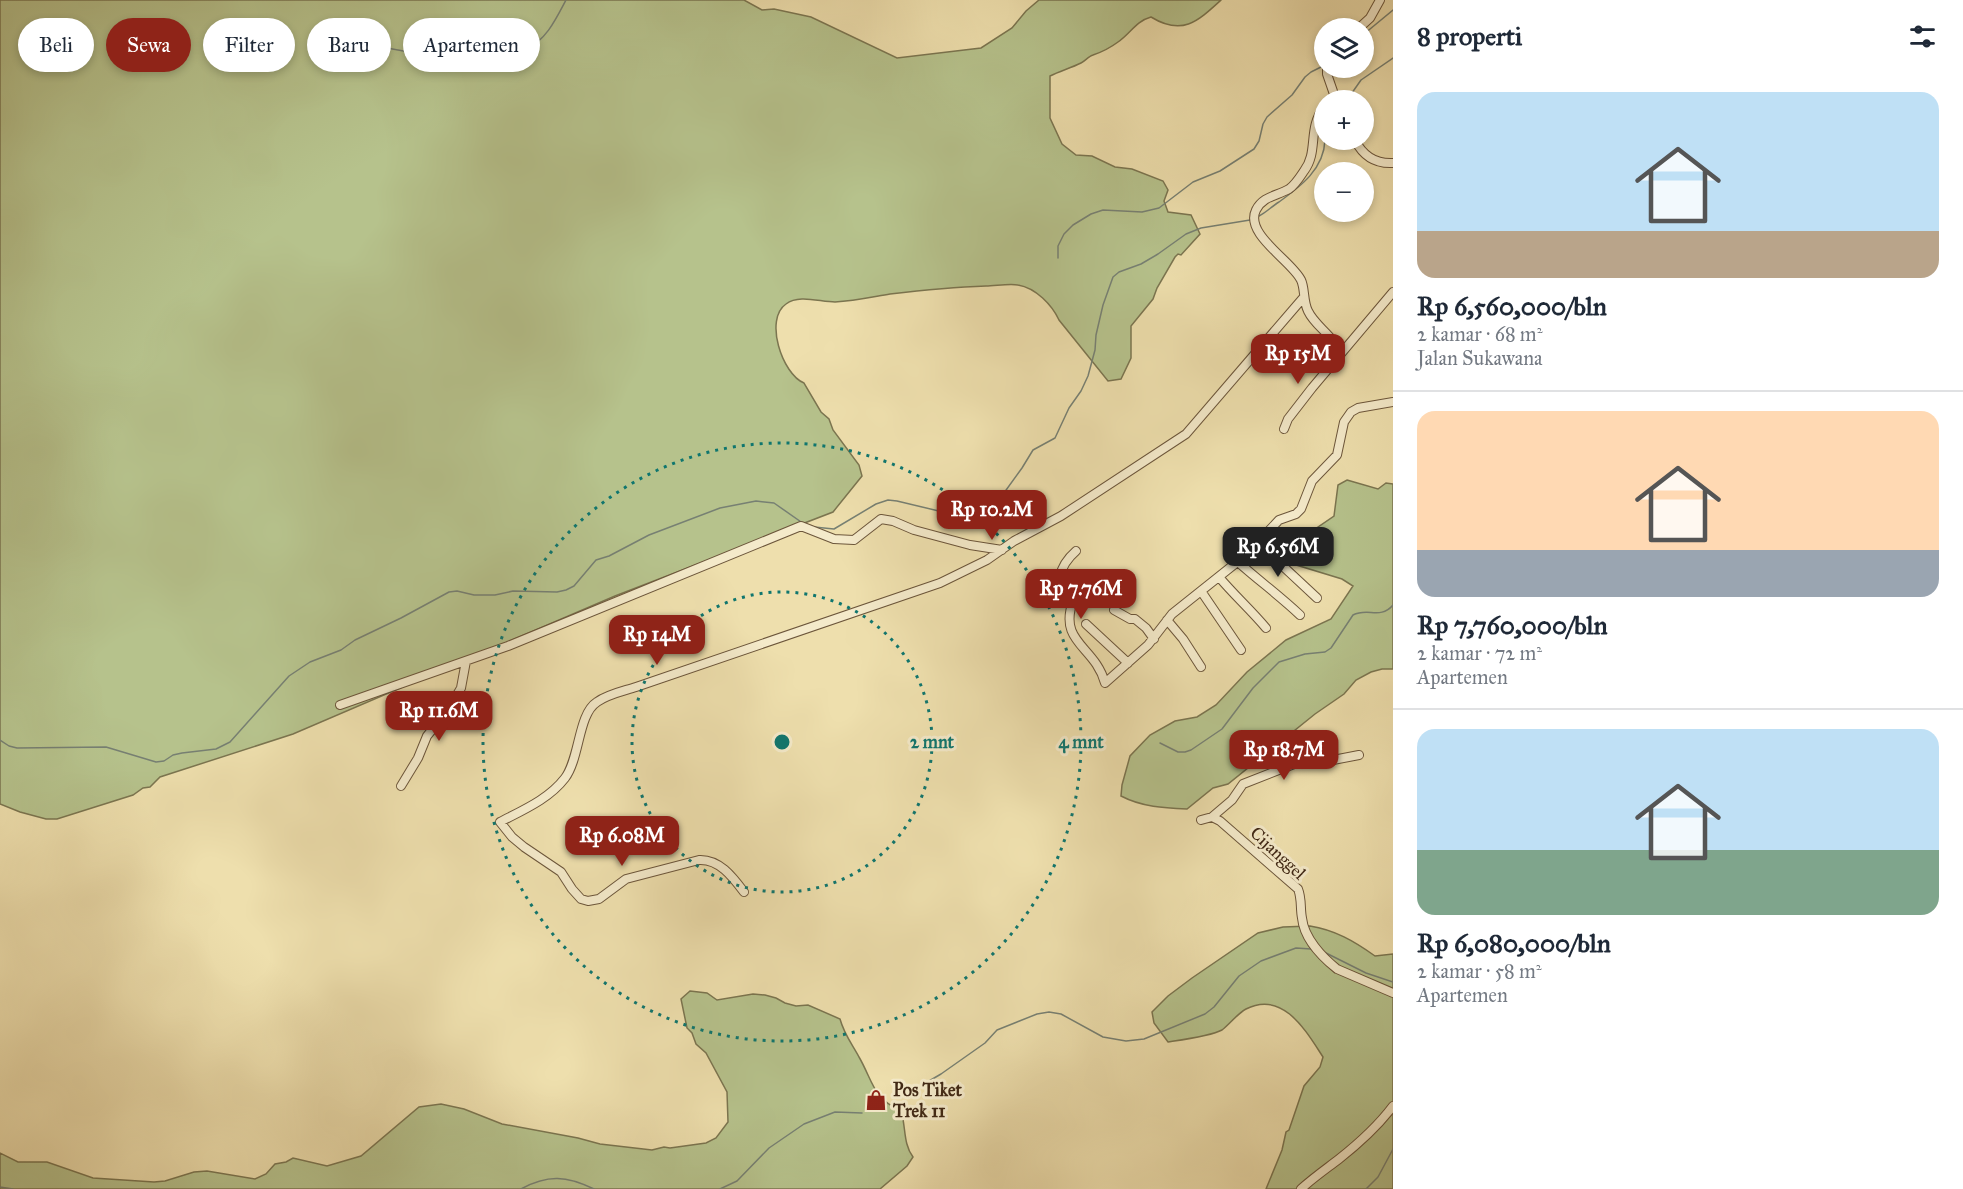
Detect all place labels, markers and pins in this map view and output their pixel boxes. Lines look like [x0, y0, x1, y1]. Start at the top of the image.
pin: Rp 15M [1249, 334, 1347, 385]
pin: Rp 10.2M [930, 490, 1054, 541]
pin: Rp 6.56M [1216, 527, 1340, 578]
pin: Rp 7.76M [1019, 569, 1143, 620]
pin: Rp 14M [608, 615, 706, 666]
pin: Rp 11.6M [377, 691, 501, 742]
pin: Rp 18.7M [1222, 730, 1346, 781]
centre of rings [772, 732, 792, 752]
pin: Rp 6.08M [560, 816, 684, 867]
place label: Pos Tiket Trek 11 [892, 1079, 963, 1122]
shop icon: Pos Tiket Trek 11 [864, 1088, 888, 1112]

